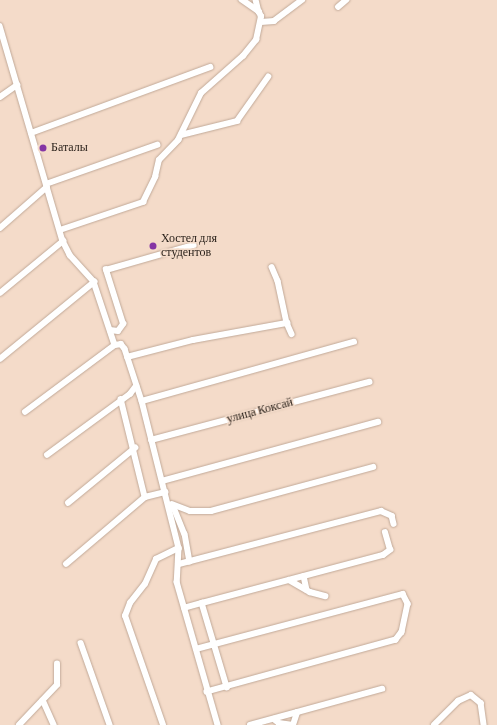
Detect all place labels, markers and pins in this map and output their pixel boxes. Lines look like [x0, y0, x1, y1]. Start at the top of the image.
place label: Баталы [51, 141, 88, 155]
marker: Баталы [38, 143, 48, 153]
place label: Хостел для студентов [161, 232, 217, 260]
marker: Хостел для студентов [148, 241, 158, 251]

